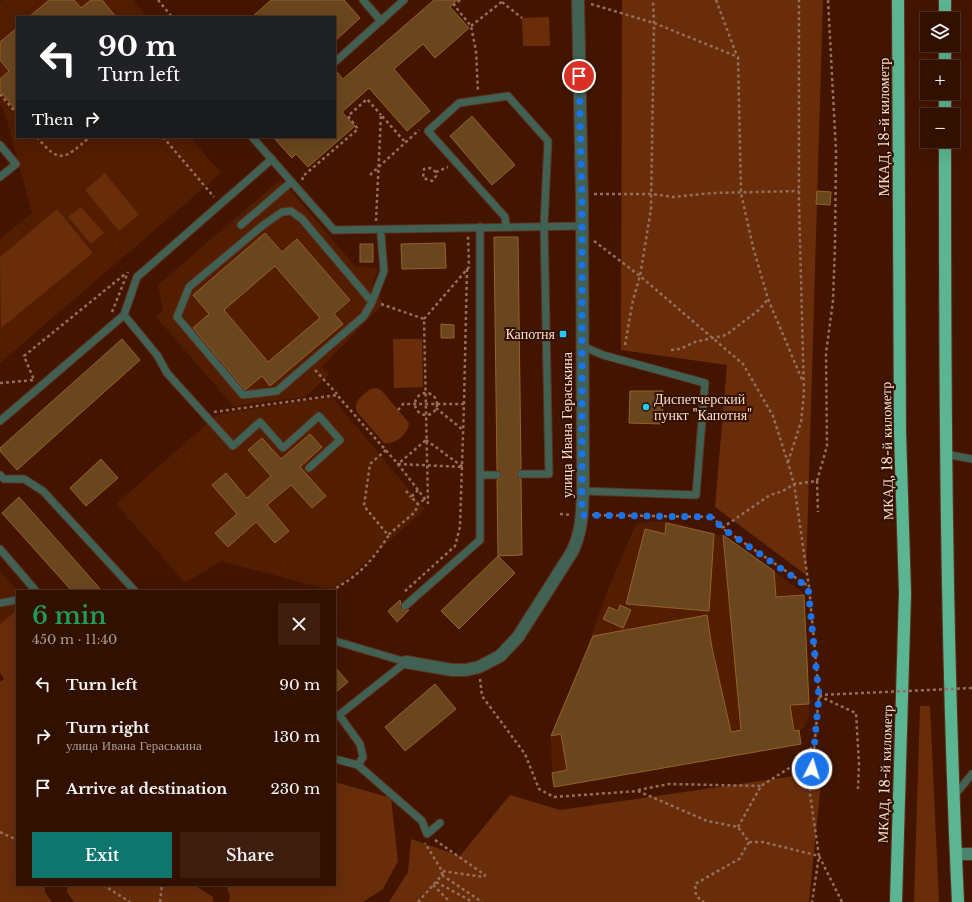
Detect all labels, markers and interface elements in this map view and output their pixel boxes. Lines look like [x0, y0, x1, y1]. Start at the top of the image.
map controls [920, 12, 960, 148]
button: layers [920, 12, 960, 52]
text: 90 m [98, 29, 176, 64]
icon: left [32, 32, 84, 84]
street label: МКАД, 18-й километр [875, 58, 893, 196]
pin [562, 59, 596, 93]
button: + [920, 60, 960, 100]
text: Turn left [98, 64, 180, 86]
icon: arrive [568, 65, 590, 87]
icon: right [81, 108, 103, 130]
button: − [920, 108, 960, 148]
text: Then [32, 110, 73, 129]
place label: Капотня [505, 325, 556, 343]
marker: Капотня [558, 329, 568, 339]
street label: улица Ивана Гераськина [558, 351, 576, 498]
street label: МКАД, 18-й километр [877, 382, 897, 520]
place label: Диспетчерский пункт "Капотня" [654, 390, 752, 424]
marker: Диспетчерский пункт "Капотня" [641, 402, 651, 412]
text: 6 min [32, 601, 106, 630]
button: close [278, 603, 320, 645]
text: 450 m · 11:40 [32, 631, 117, 648]
icon: left [32, 673, 54, 695]
text: Turn left [66, 675, 137, 694]
text: 90 m [279, 675, 320, 694]
street label: МКАД, 18-й километр [874, 705, 896, 843]
text: Turn right [66, 718, 149, 737]
icon: right [32, 725, 54, 747]
text: 130 m [273, 727, 320, 746]
text: улица Ивана Гераськина [66, 737, 202, 754]
position arrow [791, 748, 833, 790]
icon: arrive [32, 777, 54, 799]
text: Arrive at destination [66, 779, 227, 798]
text: 230 m [270, 779, 320, 798]
button: Exit [32, 832, 172, 878]
button: Share [180, 832, 320, 878]

